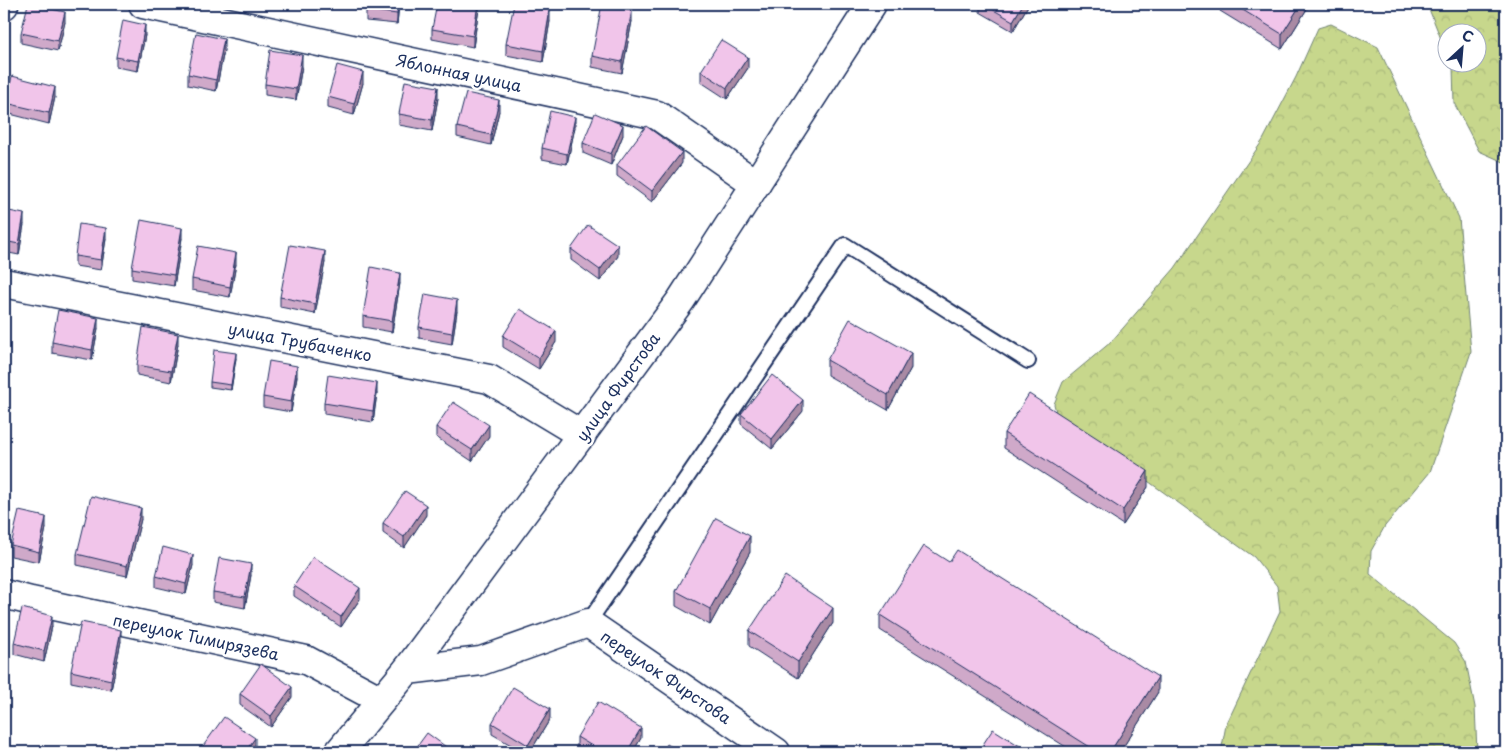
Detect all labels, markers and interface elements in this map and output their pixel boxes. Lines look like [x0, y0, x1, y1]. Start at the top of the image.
north arrow [1438, 22, 1488, 72]
text: С [1459, 24, 1477, 48]
street label: Яблонная улица [394, 47, 524, 97]
street label: улица Трубаченко [226, 315, 374, 367]
street label: улица Фирстова [569, 327, 665, 446]
street label: переулок Тимирязева [111, 607, 282, 665]
street label: переулок Фирстова [597, 624, 737, 729]

